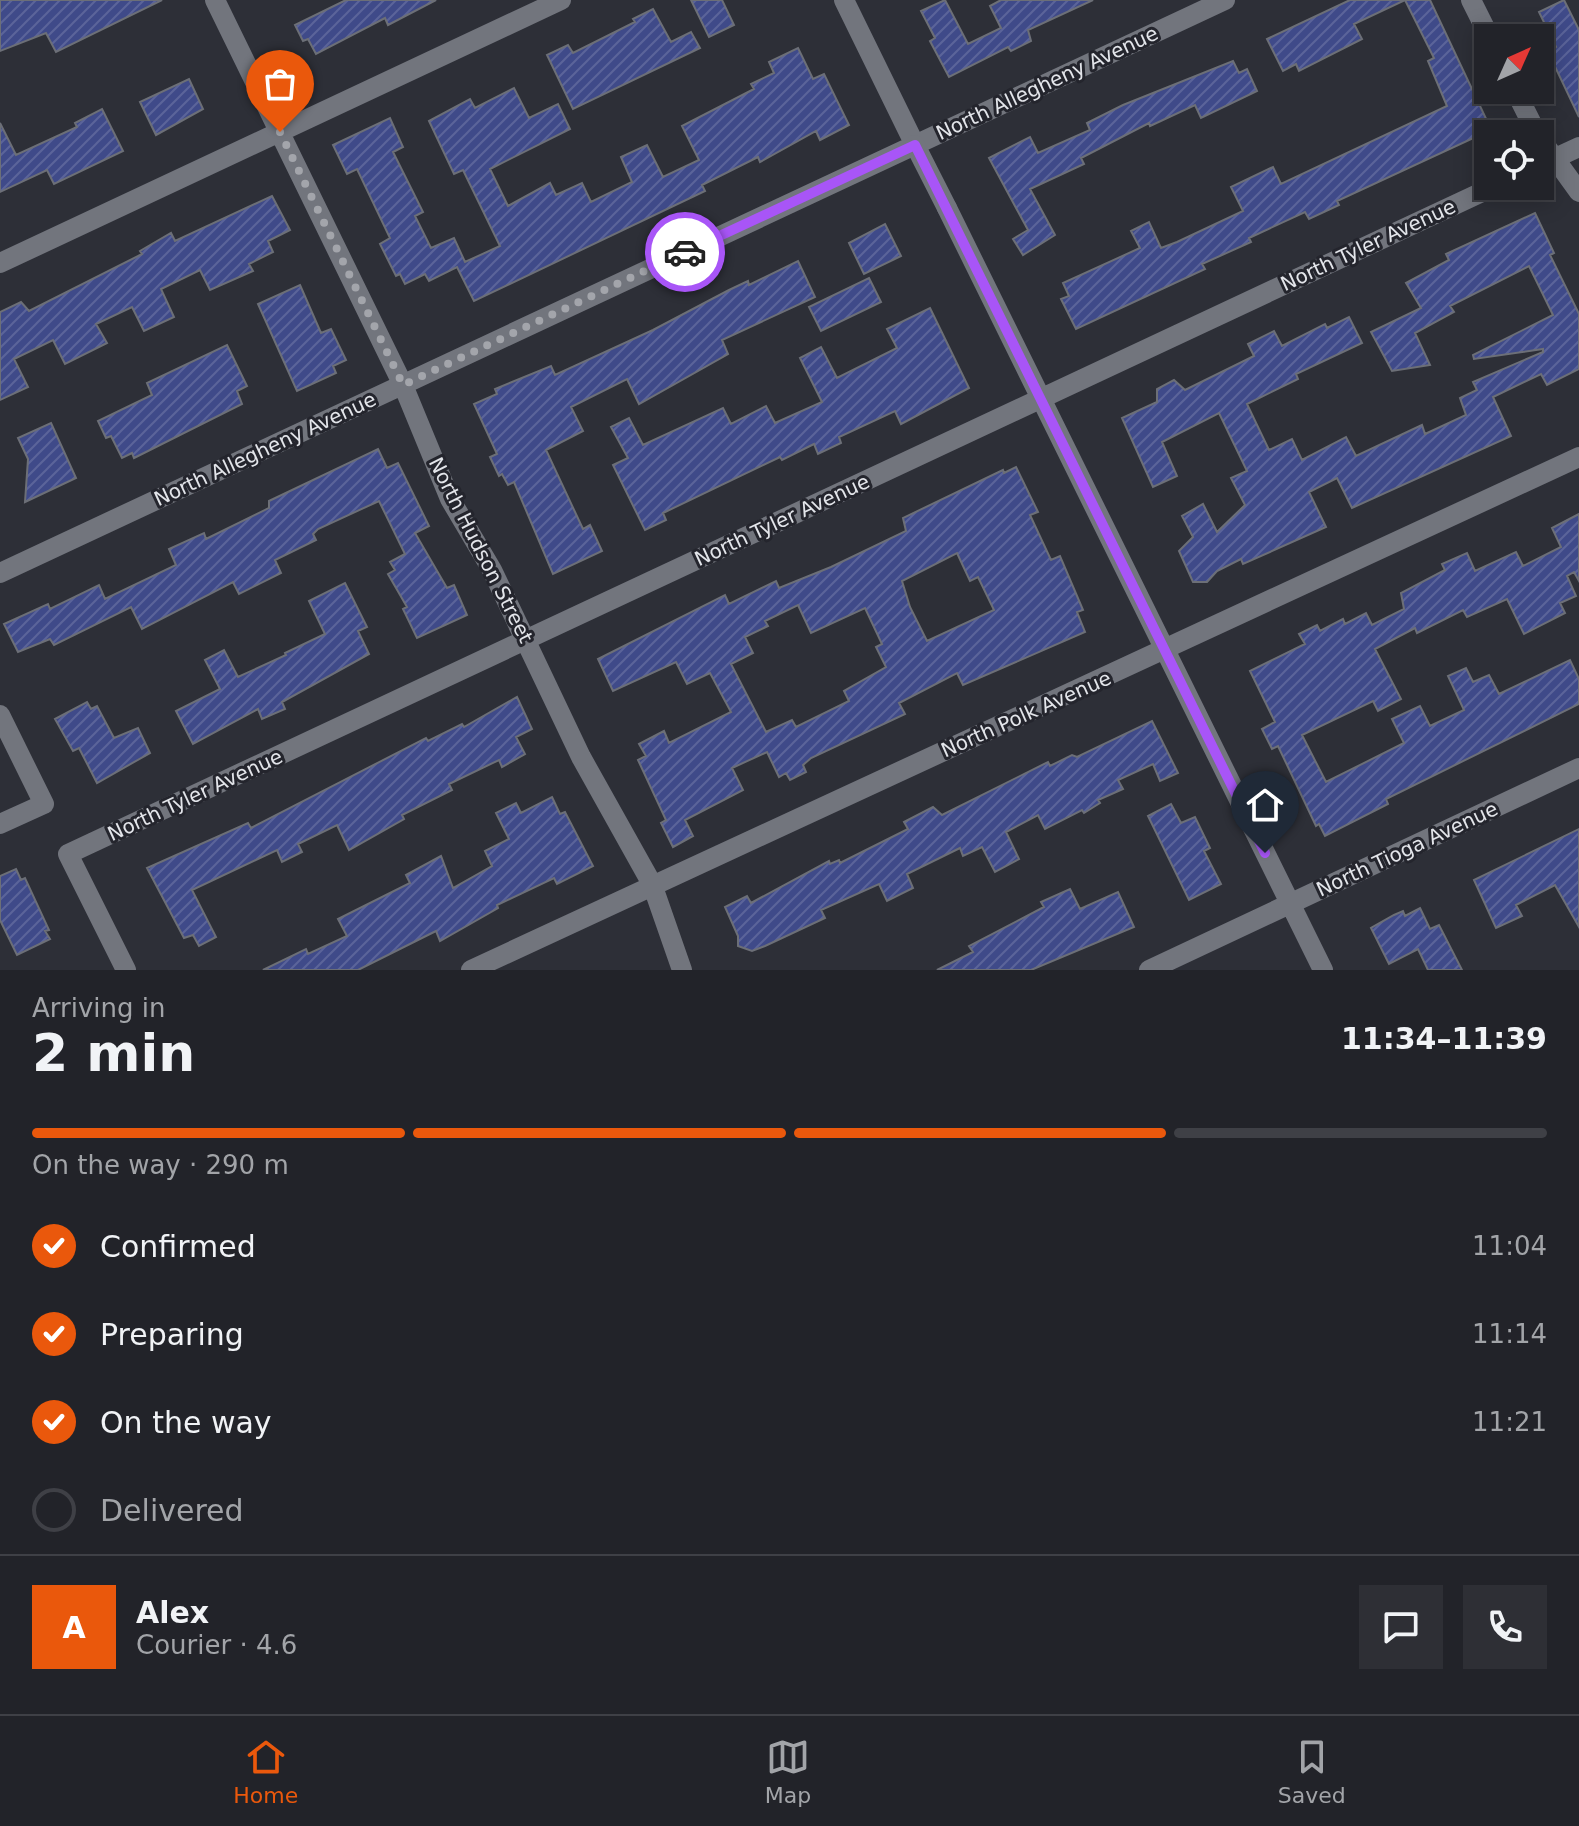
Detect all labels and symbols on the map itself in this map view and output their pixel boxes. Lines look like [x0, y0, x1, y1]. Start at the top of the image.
street label: North Allegheny Avenue [932, 21, 1162, 145]
north arrow [1474, 24, 1554, 104]
pin [246, 50, 314, 132]
street label: North Tyler Avenue [1277, 194, 1459, 296]
courier [645, 212, 725, 292]
street label: North Allegheny Avenue [150, 387, 380, 511]
street label: North Hudson Street [424, 453, 538, 647]
street label: North Tyler Avenue [691, 469, 873, 571]
street label: North Polk Avenue [937, 666, 1115, 762]
street label: North Tyler Avenue [104, 744, 286, 846]
pin [1231, 771, 1299, 853]
street label: North Tioga Avenue [1313, 796, 1501, 902]

